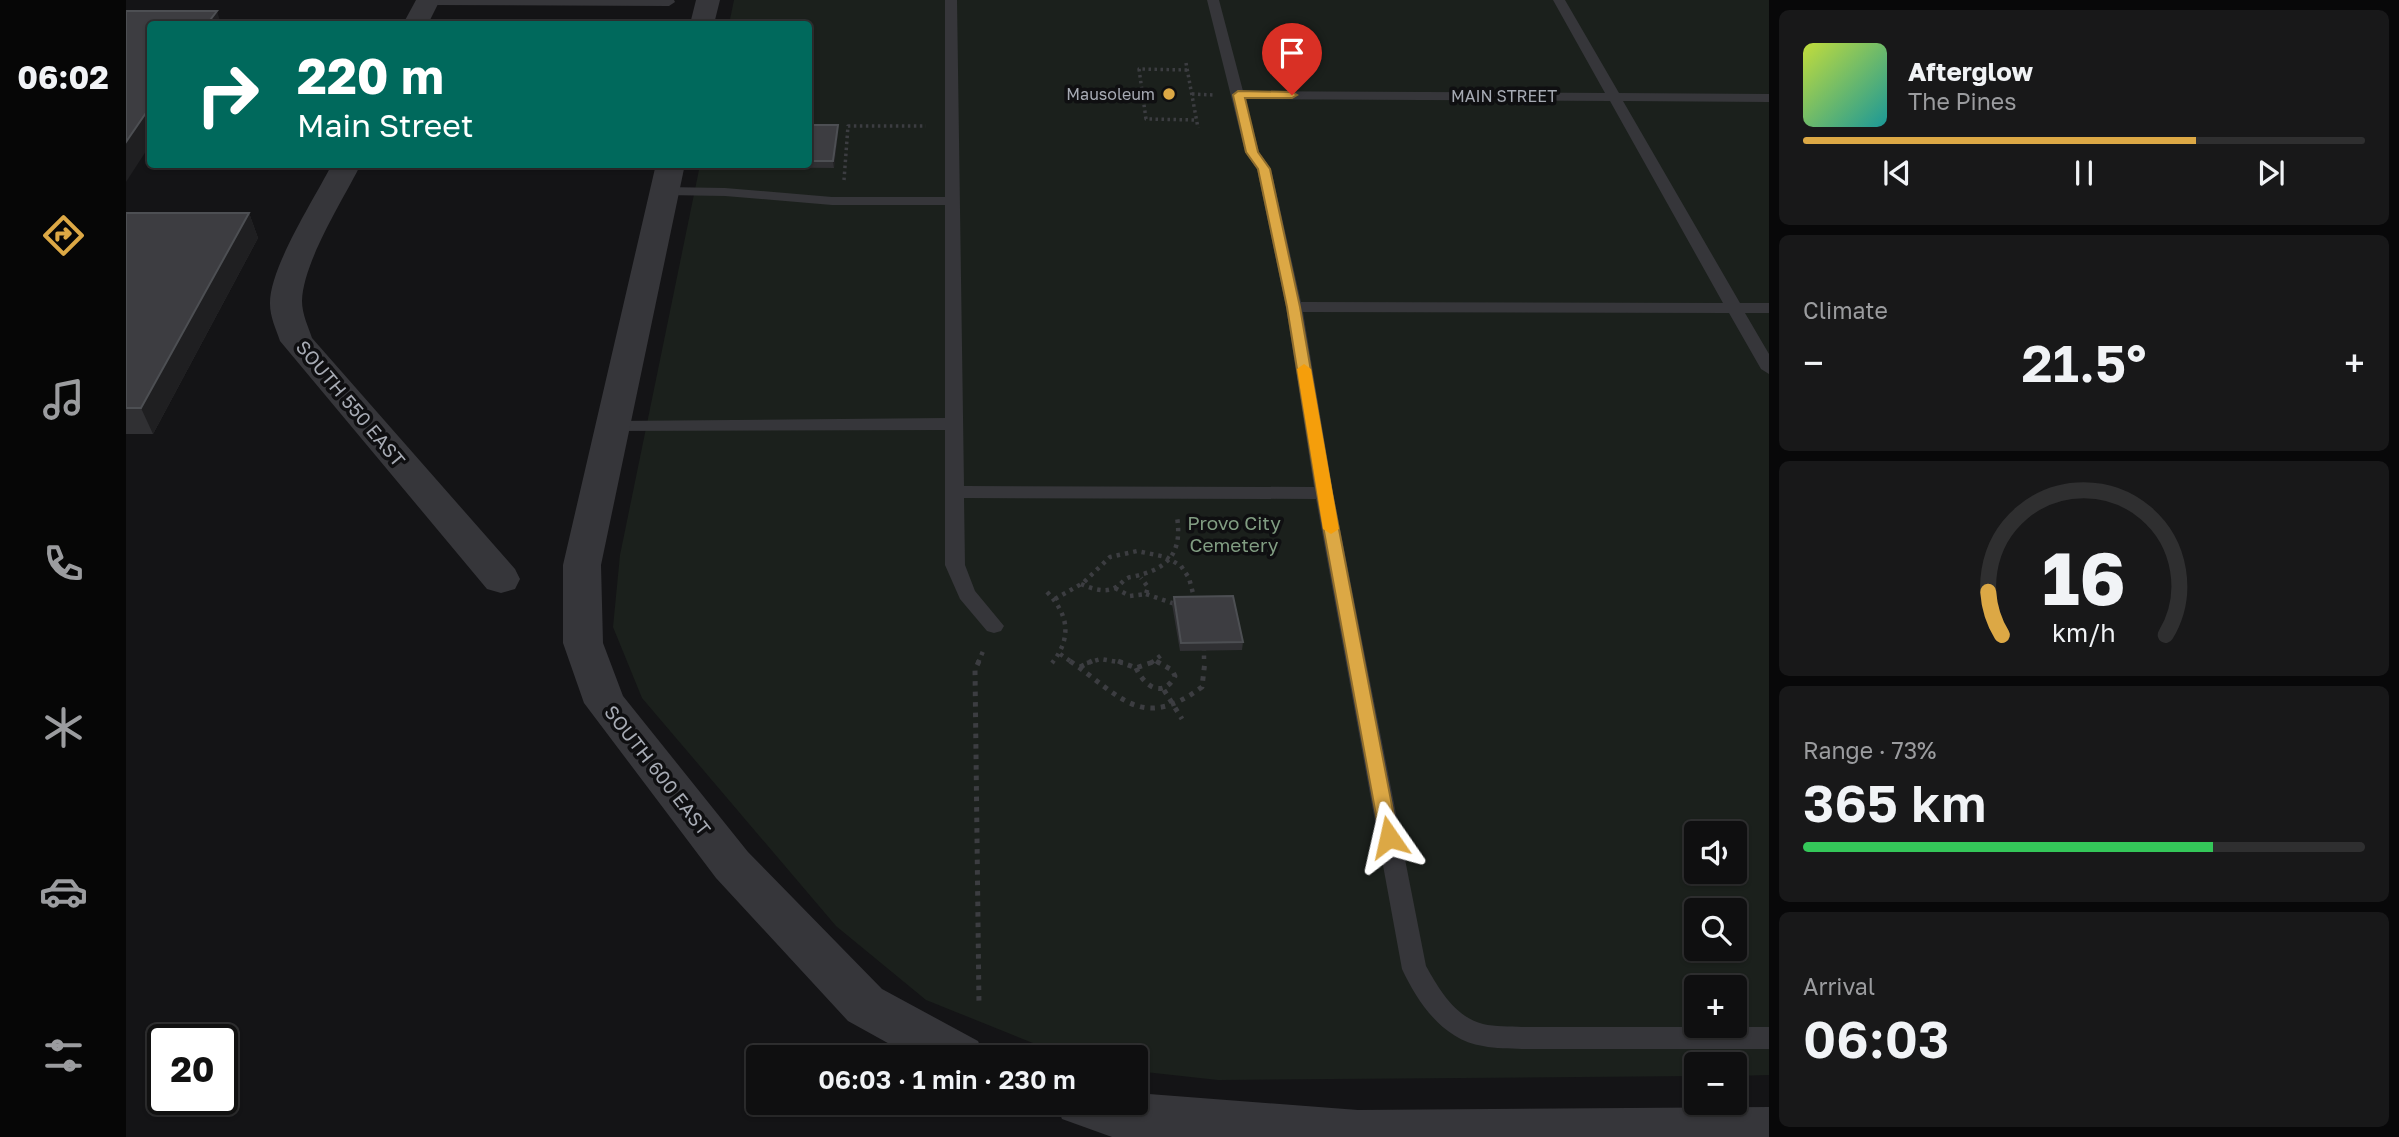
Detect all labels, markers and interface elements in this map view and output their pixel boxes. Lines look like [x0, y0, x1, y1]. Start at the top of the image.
pin [1262, 23, 1322, 95]
icon: arrive [1273, 34, 1311, 72]
text: 220 m [297, 46, 444, 105]
icon: right [182, 49, 273, 140]
text: Afterglow [1908, 56, 2033, 87]
text: 06:02 [17, 58, 109, 96]
place label: Mausoleum [1066, 84, 1155, 104]
marker: Mausoleum [1161, 86, 1177, 102]
street label: MAIN STREET [1451, 86, 1557, 106]
text: The Pines [1908, 87, 2016, 115]
text: Main Street [297, 106, 474, 144]
icon: previous [1878, 154, 1916, 192]
icon: pause [2065, 154, 2103, 192]
icon: next [2252, 154, 2290, 192]
icon: directions [39, 211, 88, 260]
text: Climate [1803, 296, 1888, 324]
text: 21.5° [2022, 331, 2146, 393]
street label: SOUTH 550 EAST [292, 335, 411, 471]
text: − [1803, 340, 1824, 385]
text: + [2344, 340, 2365, 385]
icon: music [39, 375, 88, 424]
park label: Provo City Cemetery [1187, 511, 1281, 556]
text: 16 [2042, 534, 2126, 621]
icon: phone [39, 539, 88, 588]
text: km/h [2052, 616, 2116, 647]
street label: SOUTH 600 EAST [600, 700, 716, 840]
icon: climate [39, 703, 88, 752]
text: Range · 73% [1803, 736, 1936, 764]
text: 365 km [1803, 771, 1986, 833]
position arrow [1352, 800, 1426, 874]
map controls [1684, 821, 1747, 1115]
button: sound [1684, 821, 1747, 884]
icon: car [39, 867, 88, 916]
button: search [1684, 898, 1747, 961]
text: Arrival [1803, 972, 1875, 1000]
button: + [1684, 975, 1747, 1038]
text: 06:03 [1803, 1007, 1949, 1069]
speed limit sign: 20 [147, 1024, 238, 1115]
icon: filters [39, 1031, 88, 1080]
button: − [1684, 1052, 1747, 1115]
text: 06:03 · 1 min · 230 m [818, 1064, 1076, 1095]

